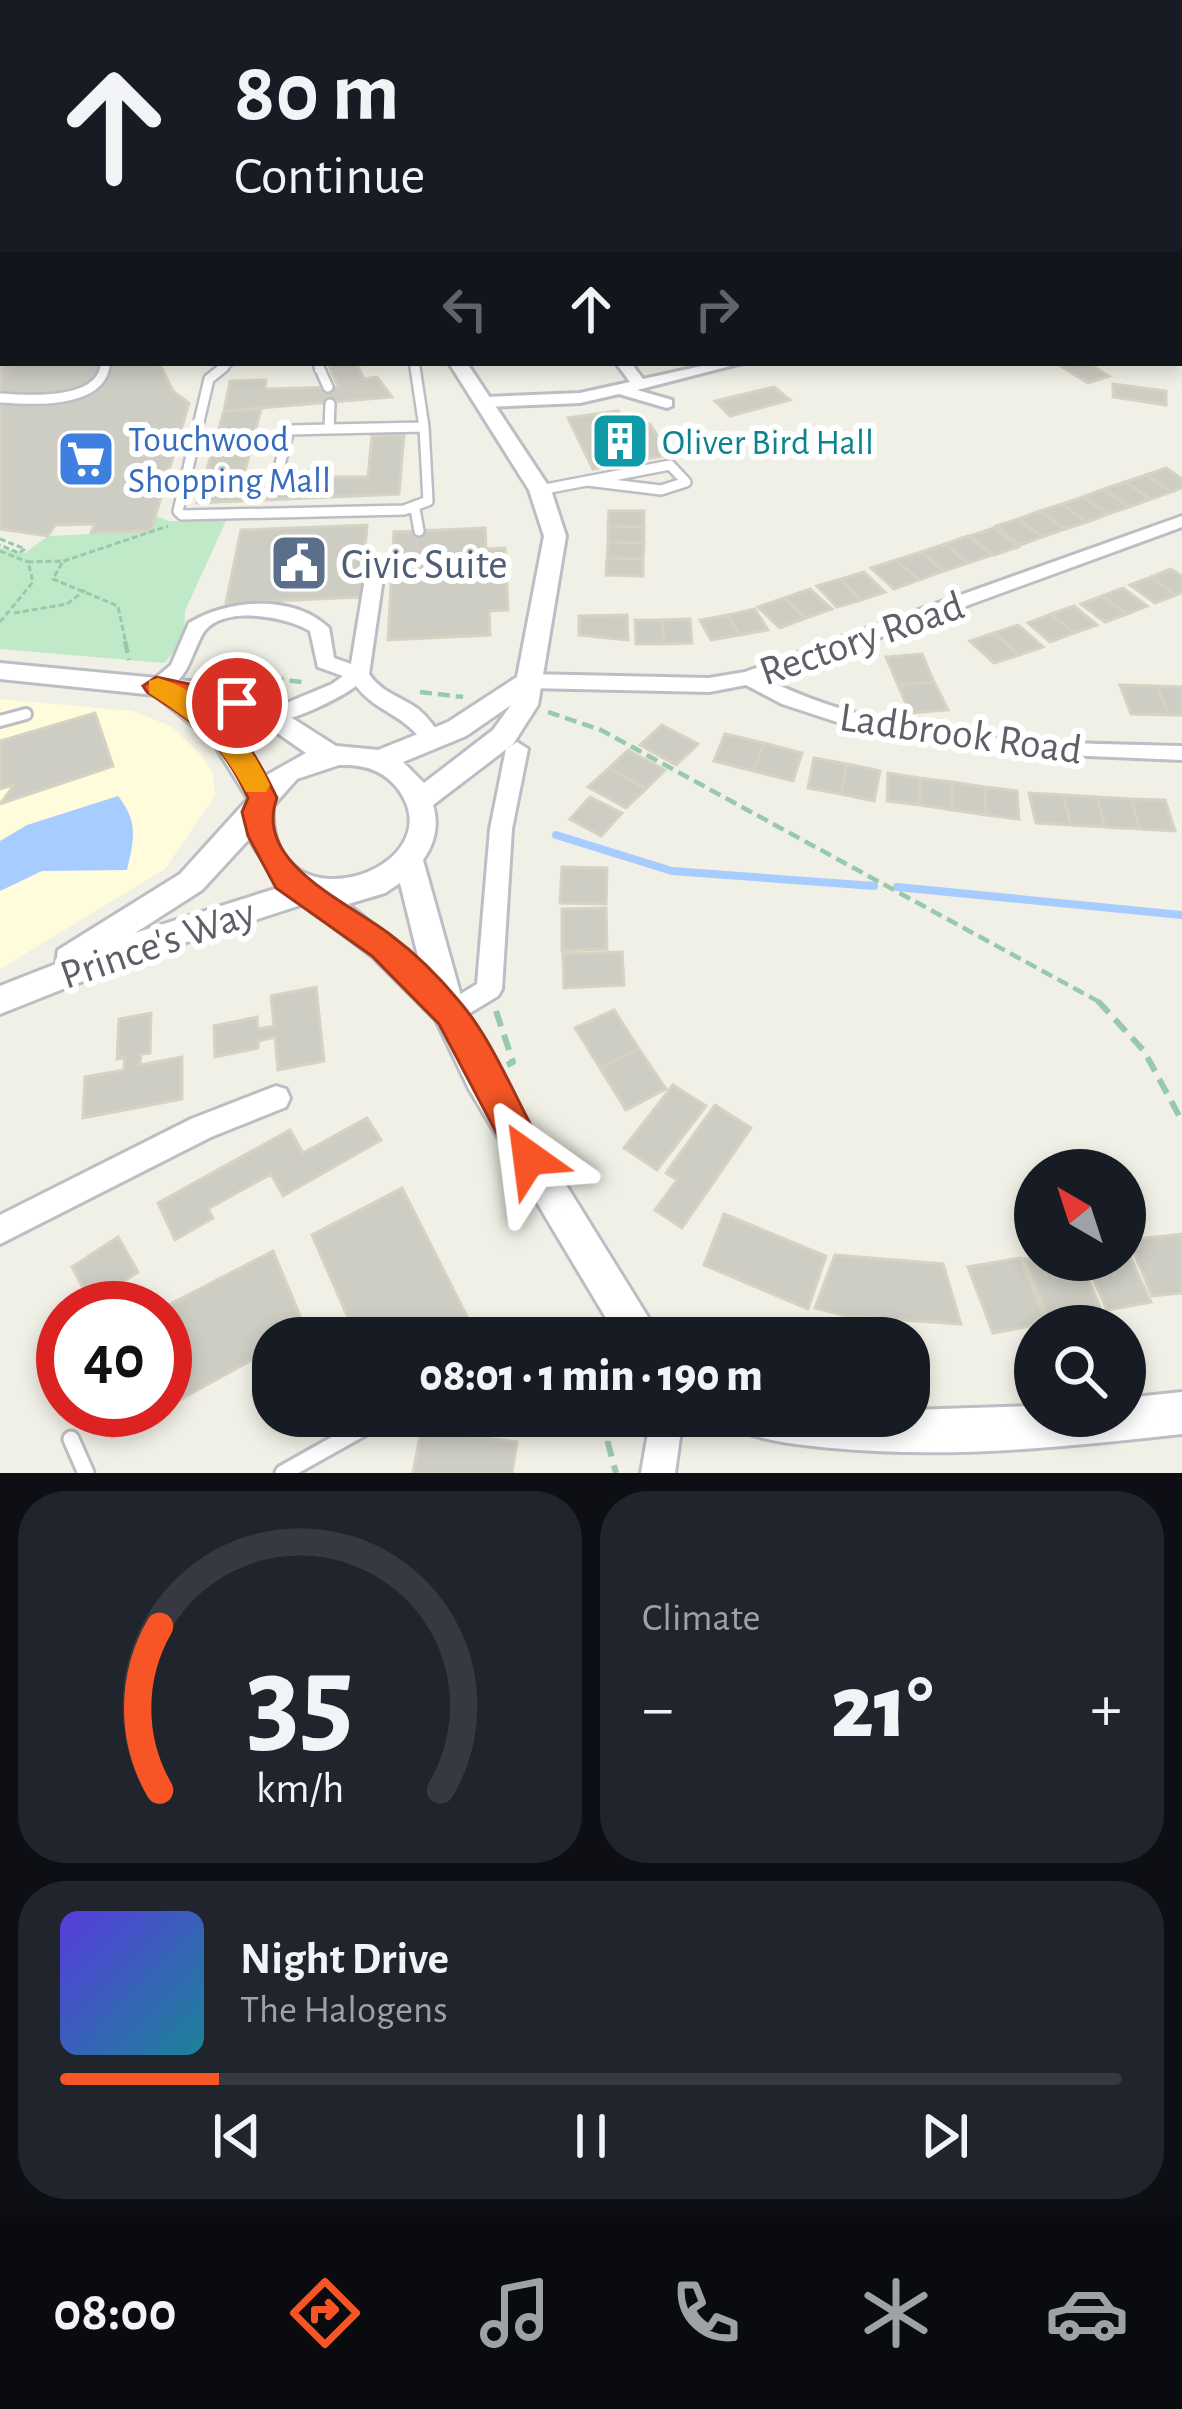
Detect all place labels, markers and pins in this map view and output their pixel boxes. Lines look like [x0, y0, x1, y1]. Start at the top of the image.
building icon: Oliver Bird Hall [589, 410, 651, 472]
place label: Touchwood Shopping Mall [128, 422, 331, 499]
place label: Oliver Bird Hall [662, 425, 874, 461]
supermarket icon: Touchwood Shopping Mall [55, 428, 117, 490]
public building icon: Civic Suite [268, 532, 330, 594]
place label: Civic Suite [341, 544, 508, 586]
pin [186, 652, 288, 754]

